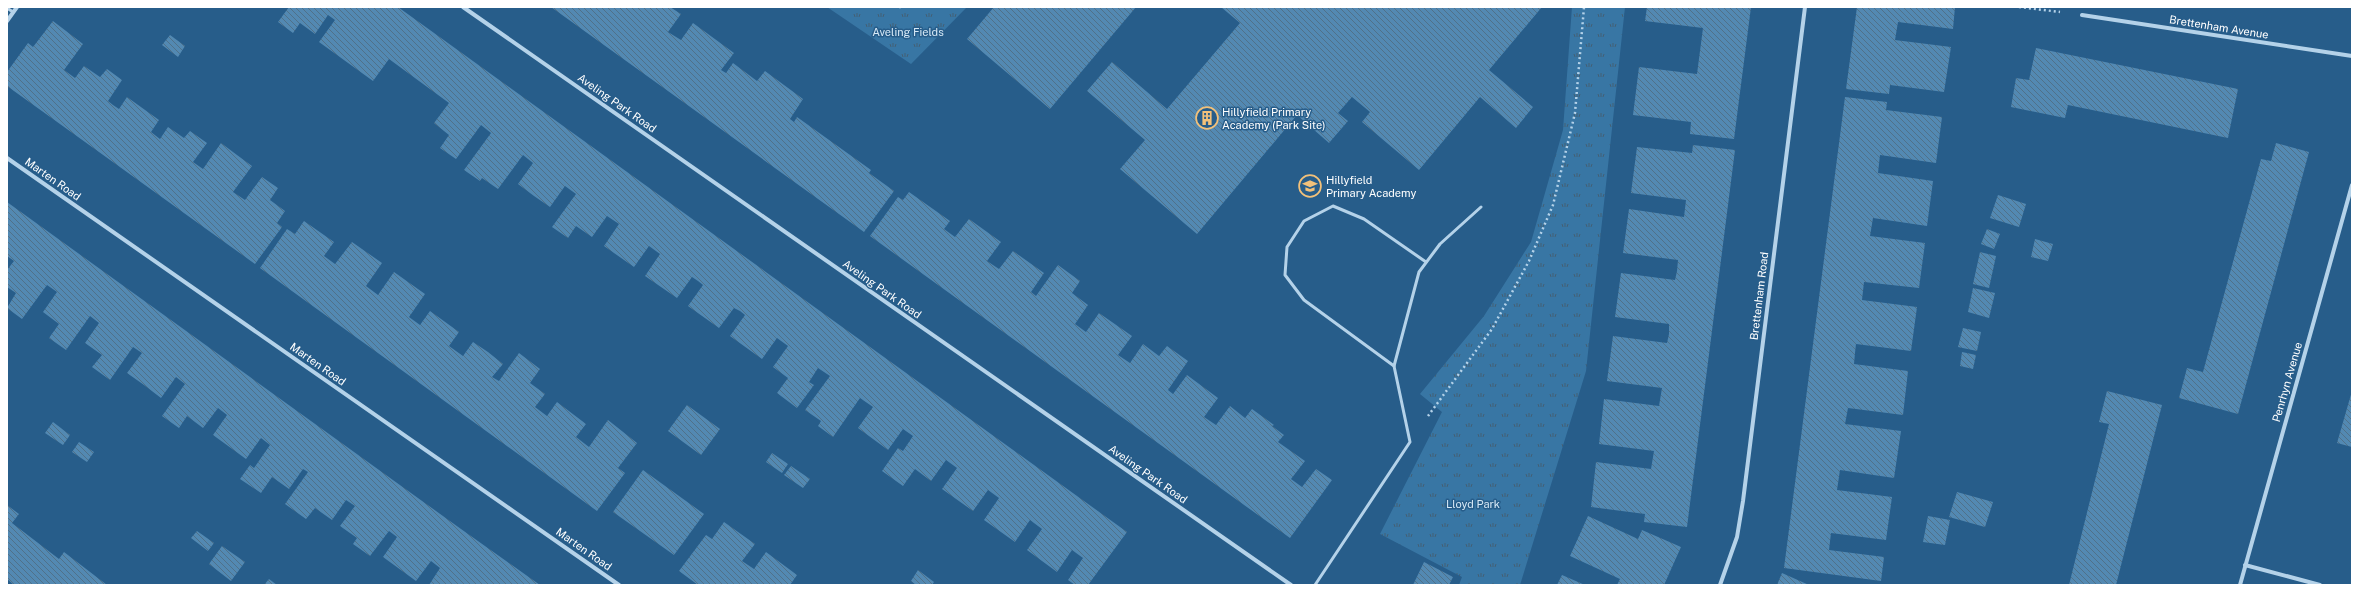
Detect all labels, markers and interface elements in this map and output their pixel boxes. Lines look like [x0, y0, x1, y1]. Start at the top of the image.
street label: Brettenham Avenue [2168, 13, 2270, 41]
park label: Aveling Fields [872, 26, 944, 38]
street label: Aveling Park Road [575, 71, 659, 135]
building icon: Hillyfield Primary Academy (Park Site) [1194, 105, 1220, 131]
place label: Hillyfield Primary Academy (Park Site) [1222, 106, 1326, 131]
street label: Marten Road [23, 155, 83, 203]
school or university icon: Hillyfield Primary Academy [1297, 173, 1323, 199]
place label: Hillyfield Primary Academy [1326, 174, 1416, 199]
street label: Brettenham Road [1748, 251, 1770, 341]
street label: Aveling Park Road [840, 257, 924, 321]
street label: Marten Road [288, 340, 348, 388]
street label: Penrhyn Avenue [2270, 341, 2304, 423]
street label: Aveling Park Road [1106, 442, 1190, 506]
park label: Lloyd Park [1446, 498, 1500, 510]
street label: Marten Road [554, 525, 614, 573]

